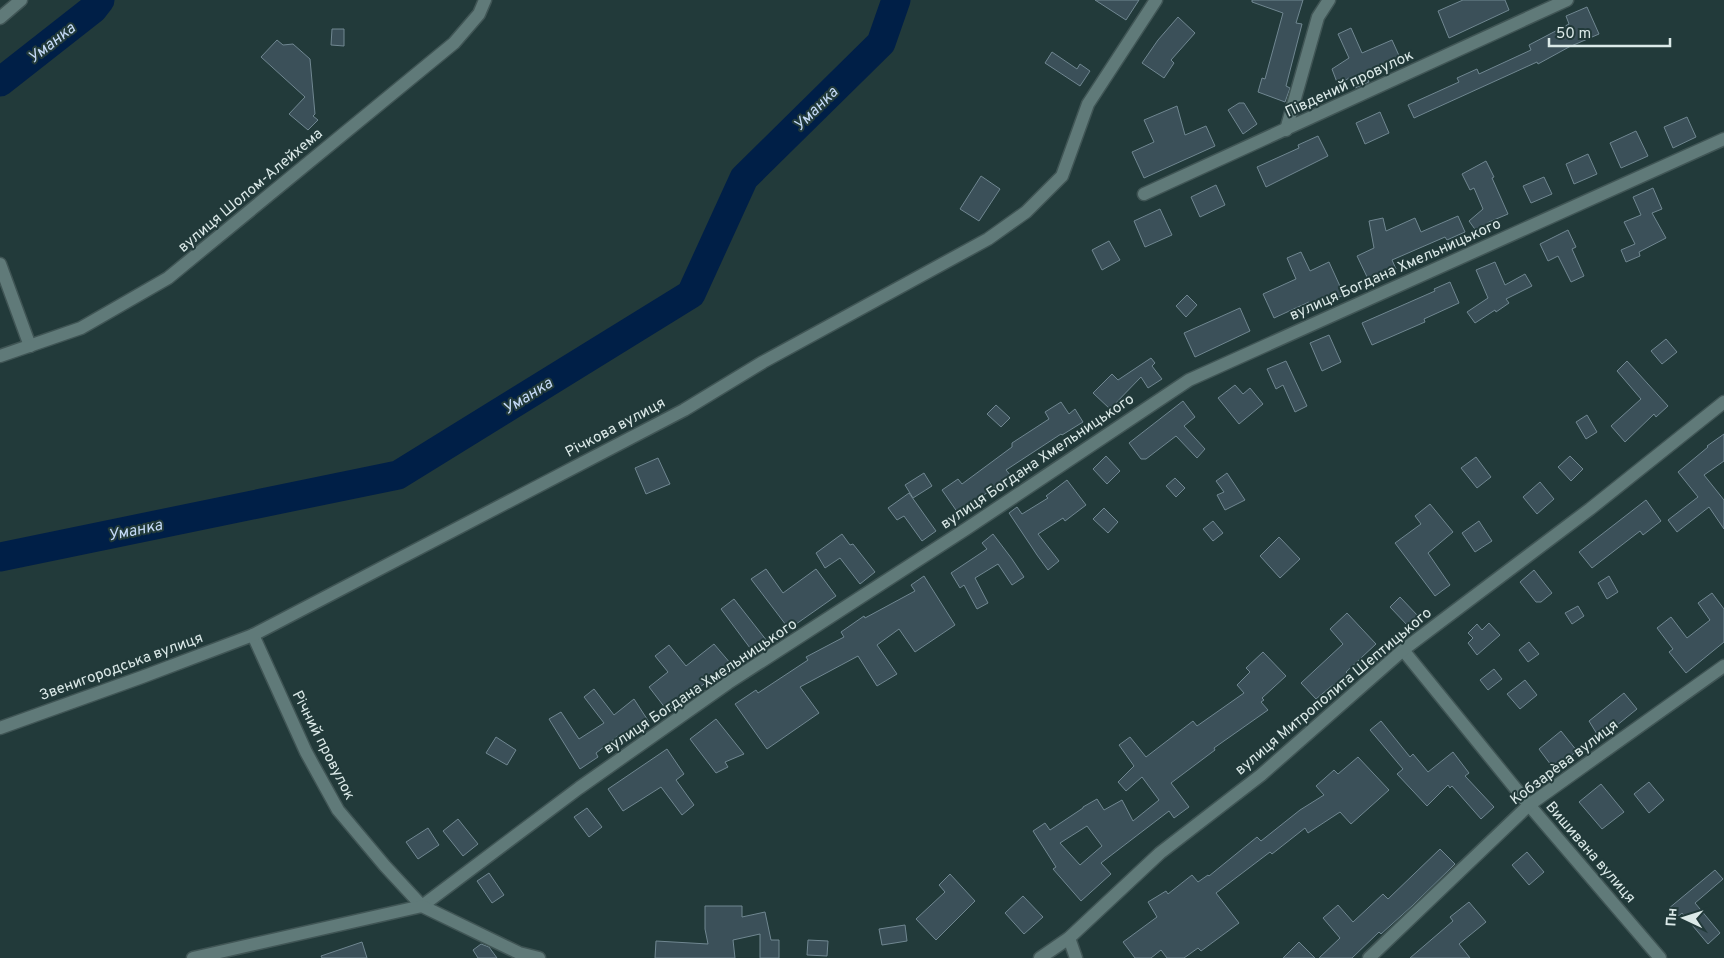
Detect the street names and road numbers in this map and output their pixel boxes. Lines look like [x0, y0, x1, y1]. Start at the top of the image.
street label: Південий провулок [1283, 46, 1417, 122]
street label: вулиця Шолом-Алейхема [175, 125, 327, 257]
street label: вулиця Богдана Хмельницького [1287, 215, 1504, 326]
street label: вулиця Богдана Хмельницького [937, 390, 1138, 534]
street label: Річкова вулиця [562, 394, 669, 463]
street label: вулиця Митрополита Шептицького [1232, 604, 1436, 780]
street label: вулиця Богдана Хмельницького [600, 615, 801, 759]
street label: Звенигородська вулиця [37, 629, 206, 706]
street label: Річний провулок [287, 688, 358, 804]
street label: Кобзарèва вулиця [1507, 716, 1623, 810]
street label: Вишивана вулиця [1541, 798, 1639, 908]

